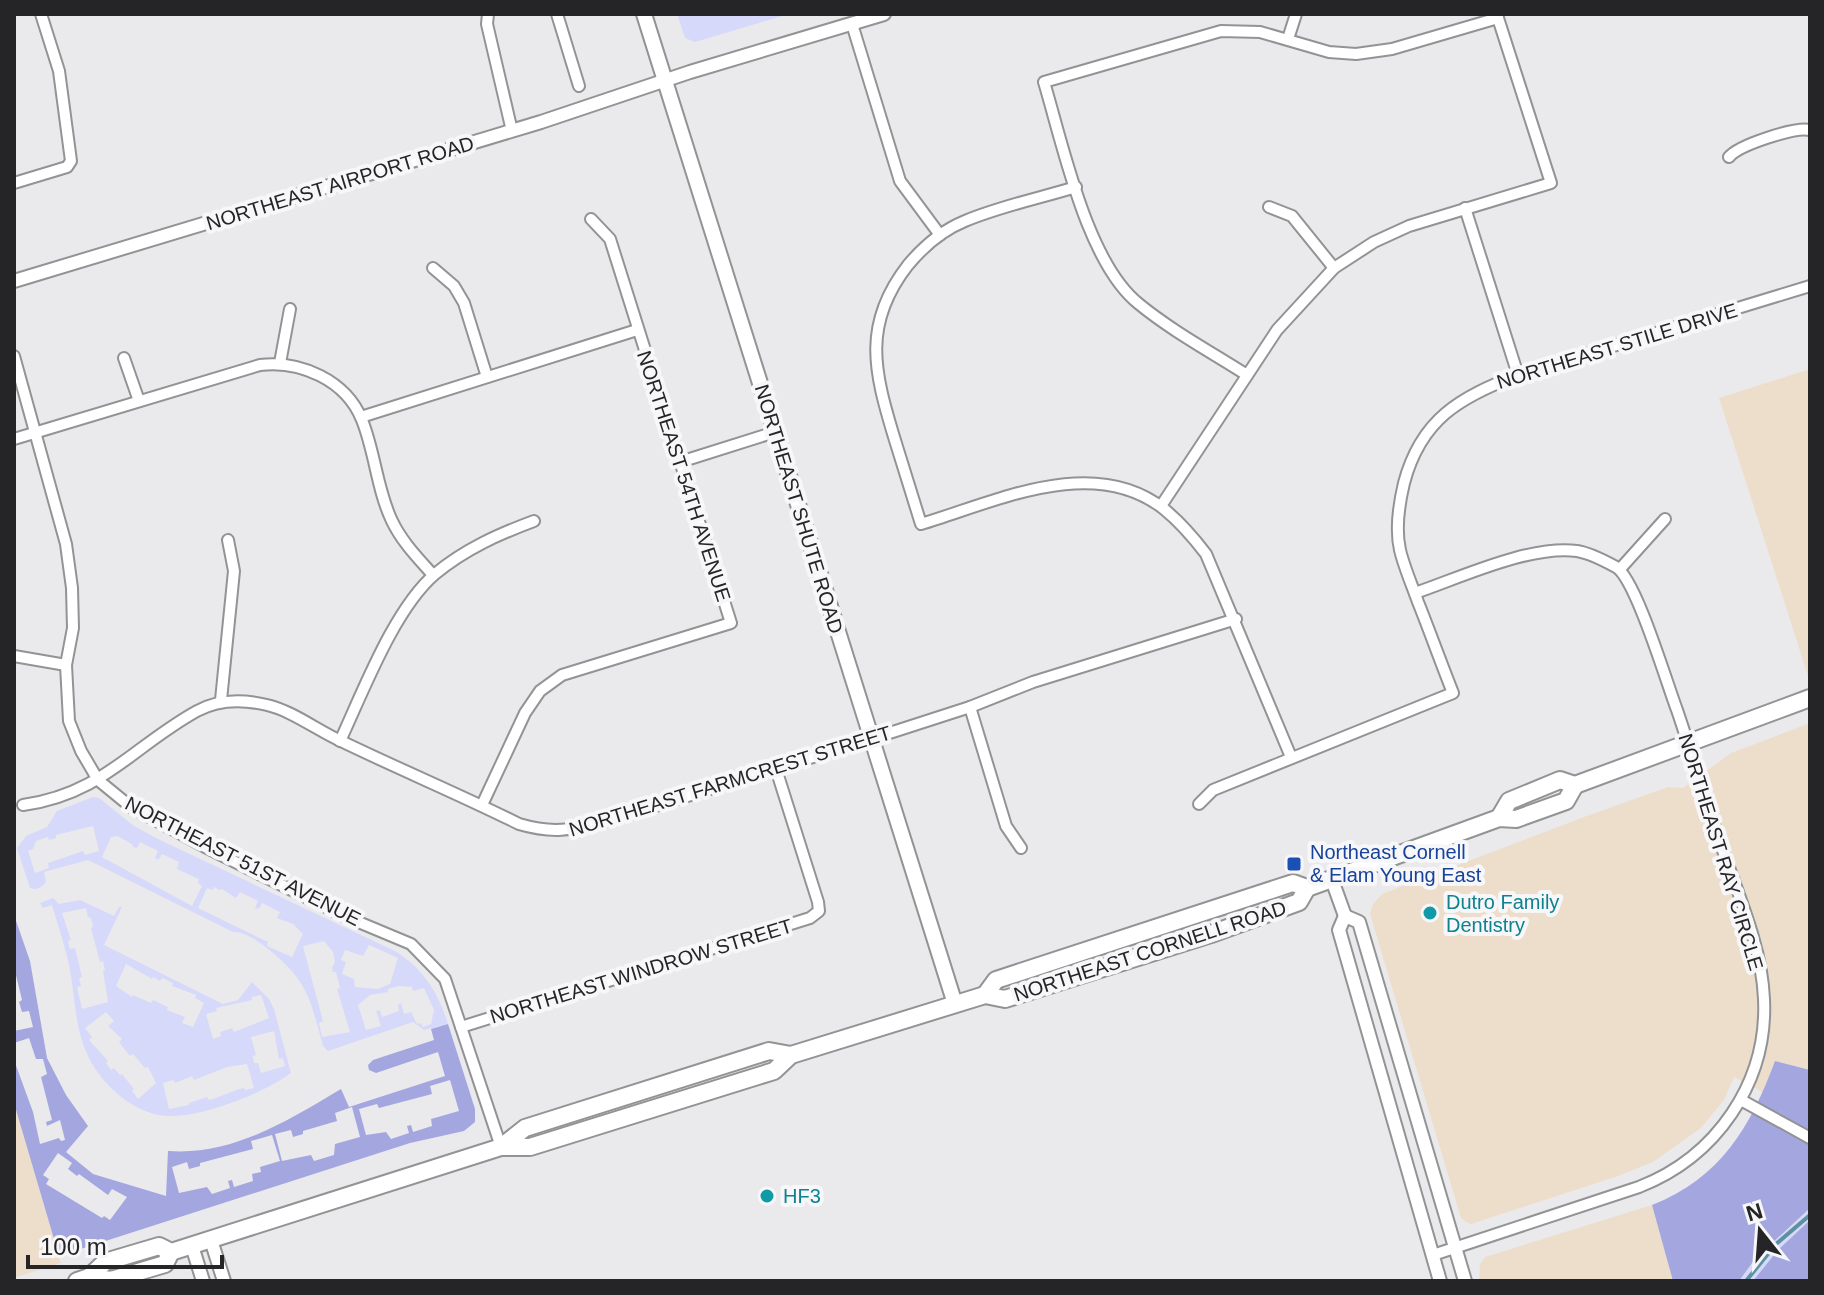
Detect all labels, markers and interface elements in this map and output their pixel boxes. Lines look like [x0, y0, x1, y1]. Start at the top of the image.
street label: NORTHEAST AIRPORT ROAD [204, 132, 476, 234]
street label: NORTHEAST STILE DRIVE [1494, 299, 1740, 393]
street label: NORTHEAST 54TH AVENUE [633, 348, 735, 604]
street label: NORTHEAST SHUTE ROAD [751, 382, 847, 636]
street label: NORTHEAST FARMCREST STREET [566, 721, 894, 841]
street label: NORTHEAST RAY CIRCLE [1674, 731, 1768, 973]
street label: NORTHEAST 51ST AVENUE [122, 792, 364, 930]
place label: Northeast Cornell & Elam Young East [1310, 841, 1482, 886]
marker: Northeast Cornell & Elam Young East [1285, 855, 1303, 873]
place label: Dutro Family Dentistry [1446, 891, 1559, 936]
street label: NORTHEAST CORNELL ROAD [1011, 896, 1289, 1006]
marker: Dutro Family Dentistry [1421, 904, 1439, 922]
street label: NORTHEAST WINDROW STREET [487, 914, 795, 1028]
place label: HF3 [783, 1185, 821, 1207]
marker: HF3 [758, 1187, 776, 1205]
north arrow [1720, 1191, 1800, 1271]
text: N [1743, 1198, 1766, 1227]
scale bar [28, 1219, 222, 1269]
text: 100 m [40, 1233, 107, 1260]

